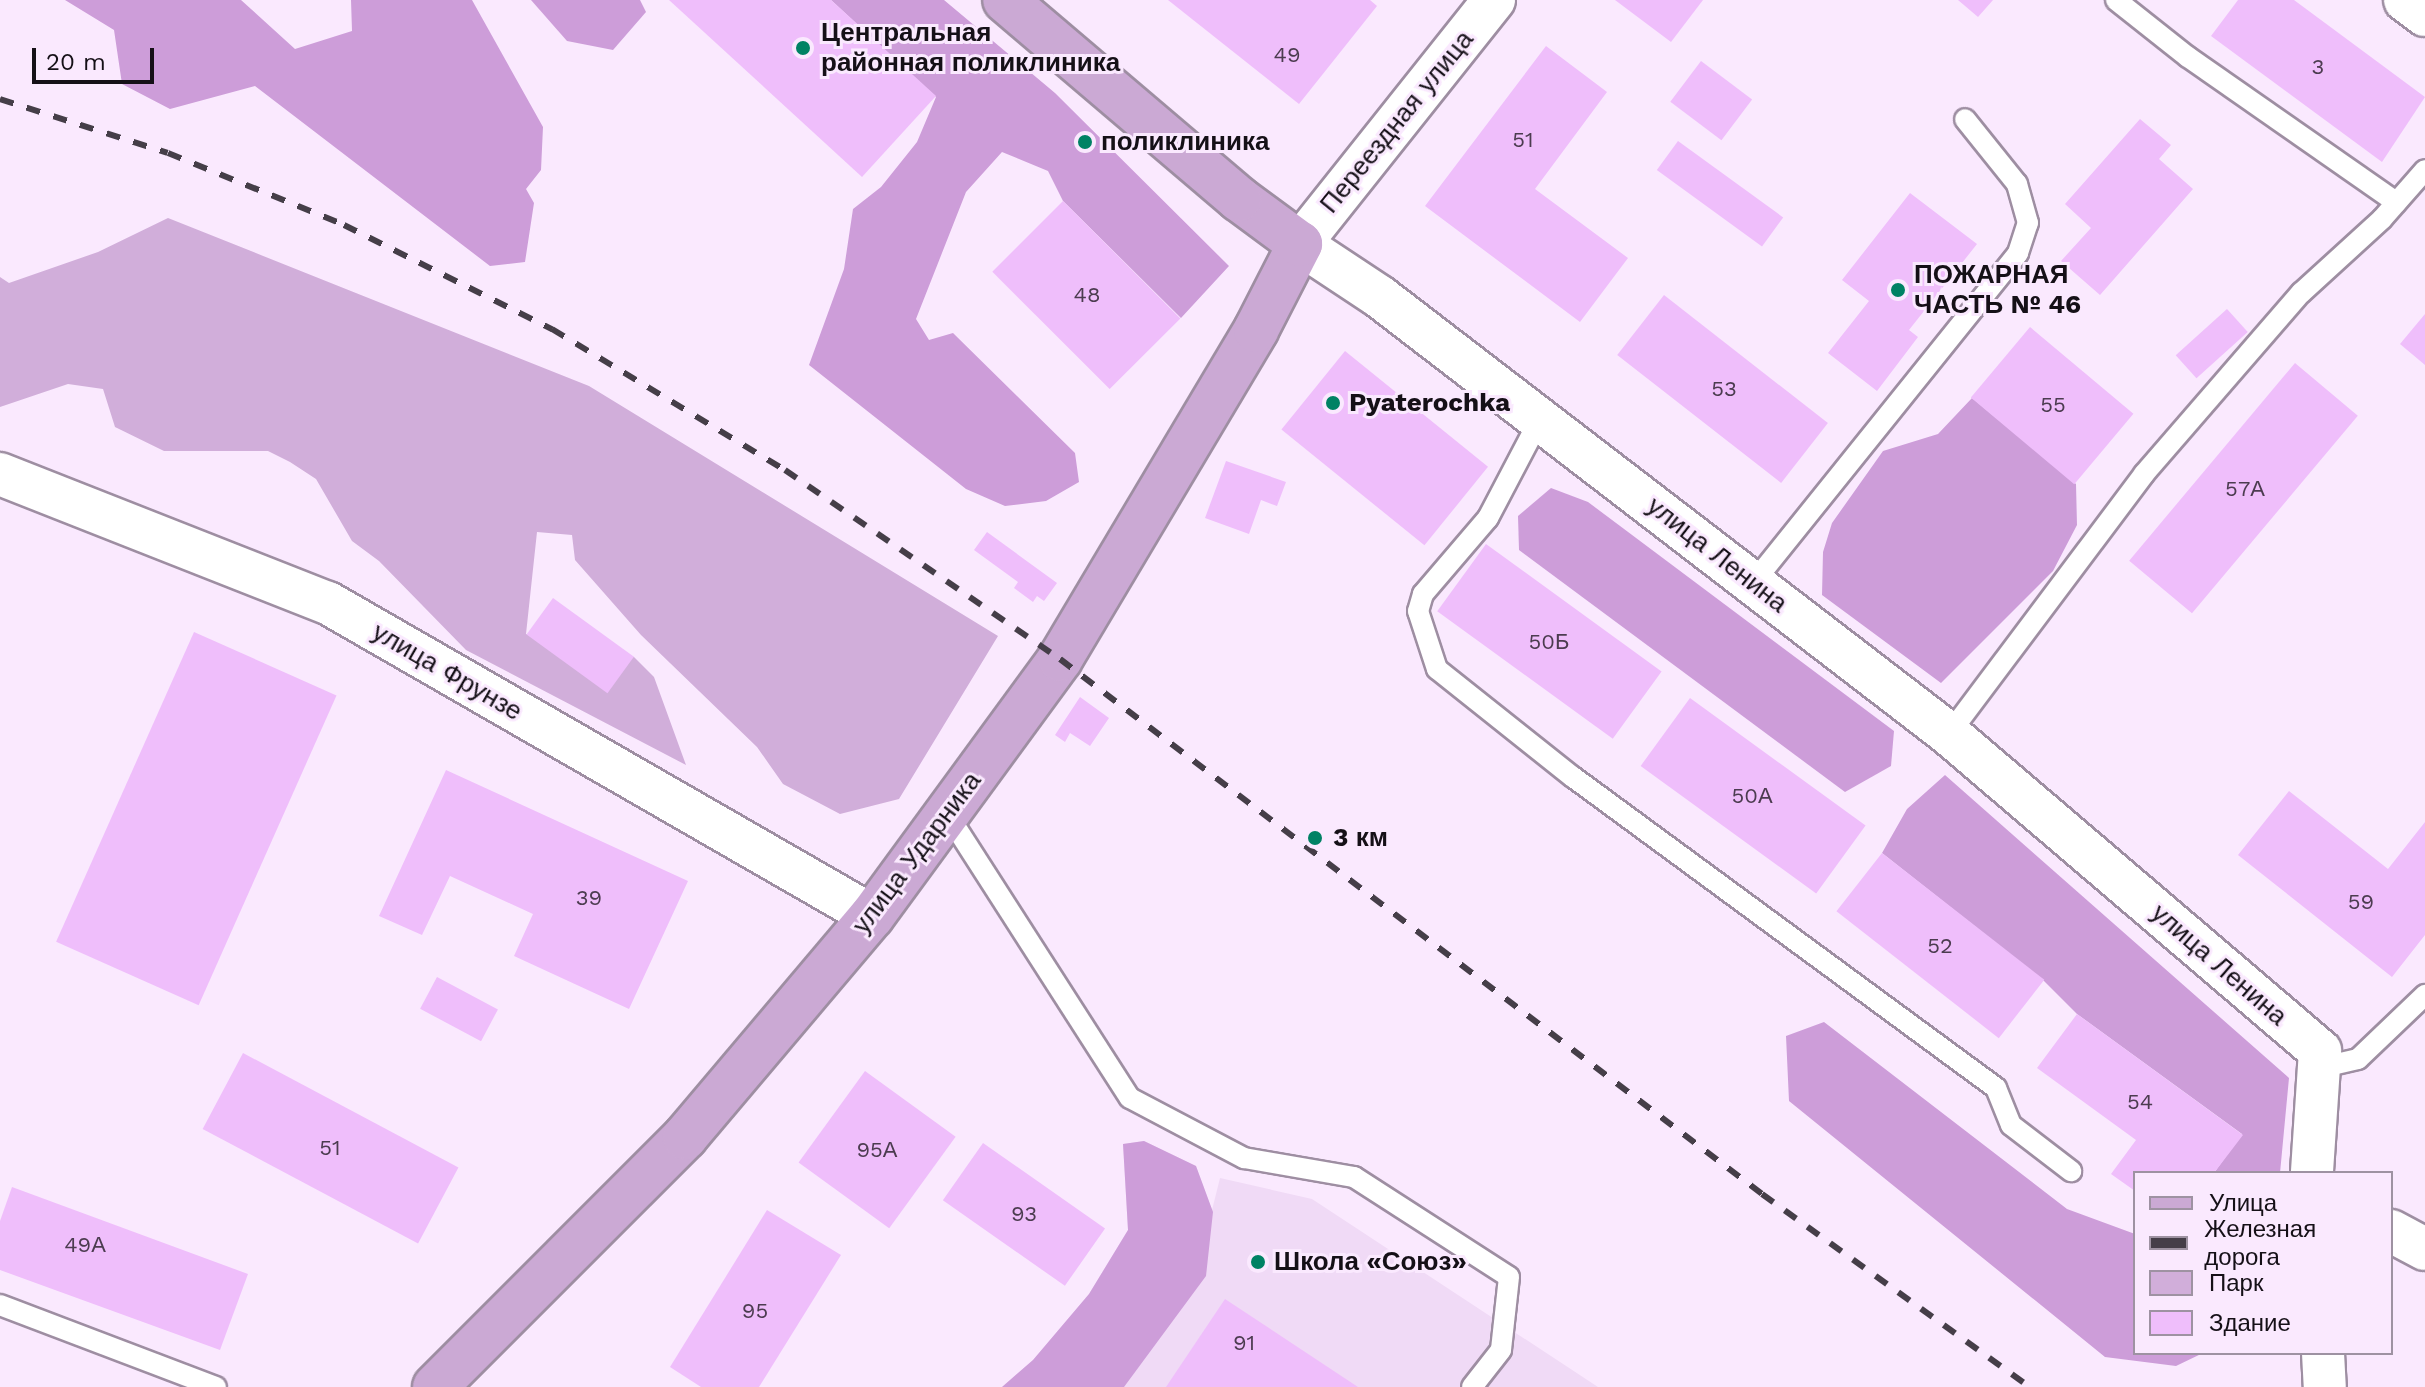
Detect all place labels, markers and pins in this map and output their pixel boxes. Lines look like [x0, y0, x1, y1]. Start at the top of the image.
place label: Центральная районная поликлиника [821, 17, 1120, 78]
marker: Центральная районная поликлиника [792, 37, 814, 59]
place label: поликлиника [1101, 126, 1269, 158]
marker: поликлиника [1076, 133, 1094, 151]
place label: ПОЖАРНАЯ ЧАСТЬ № 46 [1914, 259, 2081, 320]
marker: ПОЖАРНАЯ ЧАСТЬ № 46 [1889, 281, 1907, 299]
place label: Pyaterochka [1349, 387, 1510, 419]
marker: Pyaterochka [1324, 394, 1342, 412]
place label: 3 км [1333, 822, 1388, 854]
marker: 3 км [1304, 827, 1326, 849]
place label: Школа «Союз» [1274, 1246, 1467, 1278]
marker: Школа «Союз» [1249, 1253, 1267, 1271]

